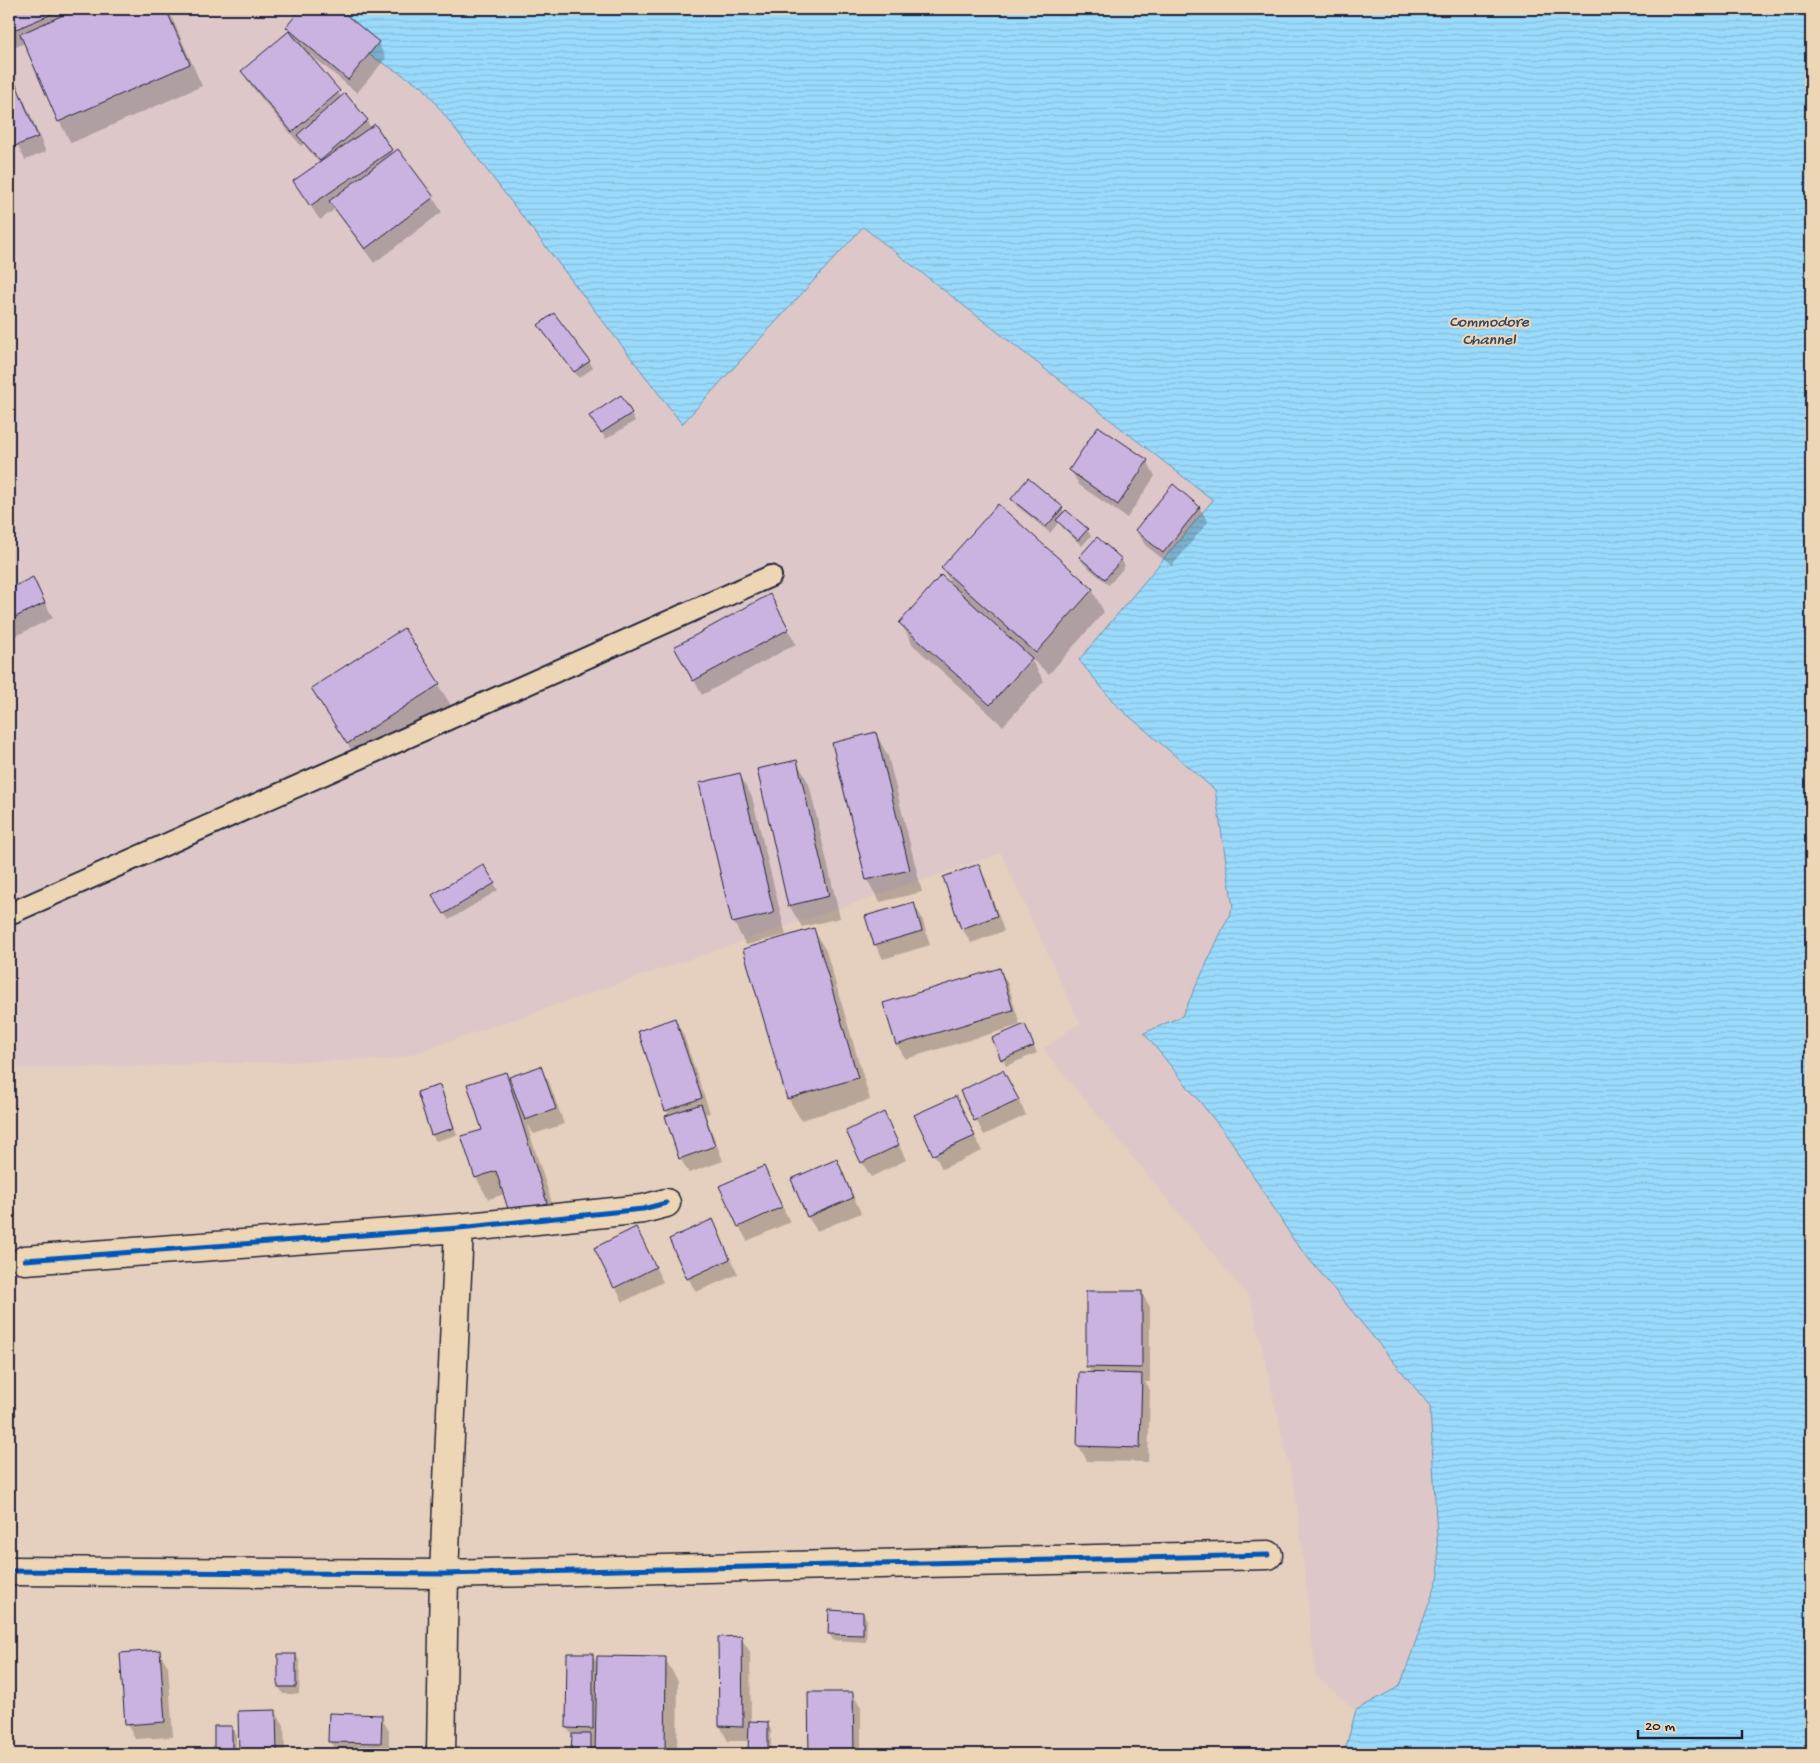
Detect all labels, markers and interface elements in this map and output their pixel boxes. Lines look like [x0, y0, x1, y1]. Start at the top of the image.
water label: Commodore Channel [1449, 314, 1530, 351]
scale bar [1638, 1708, 1741, 1740]
text: 20 m [1645, 1718, 1675, 1736]

